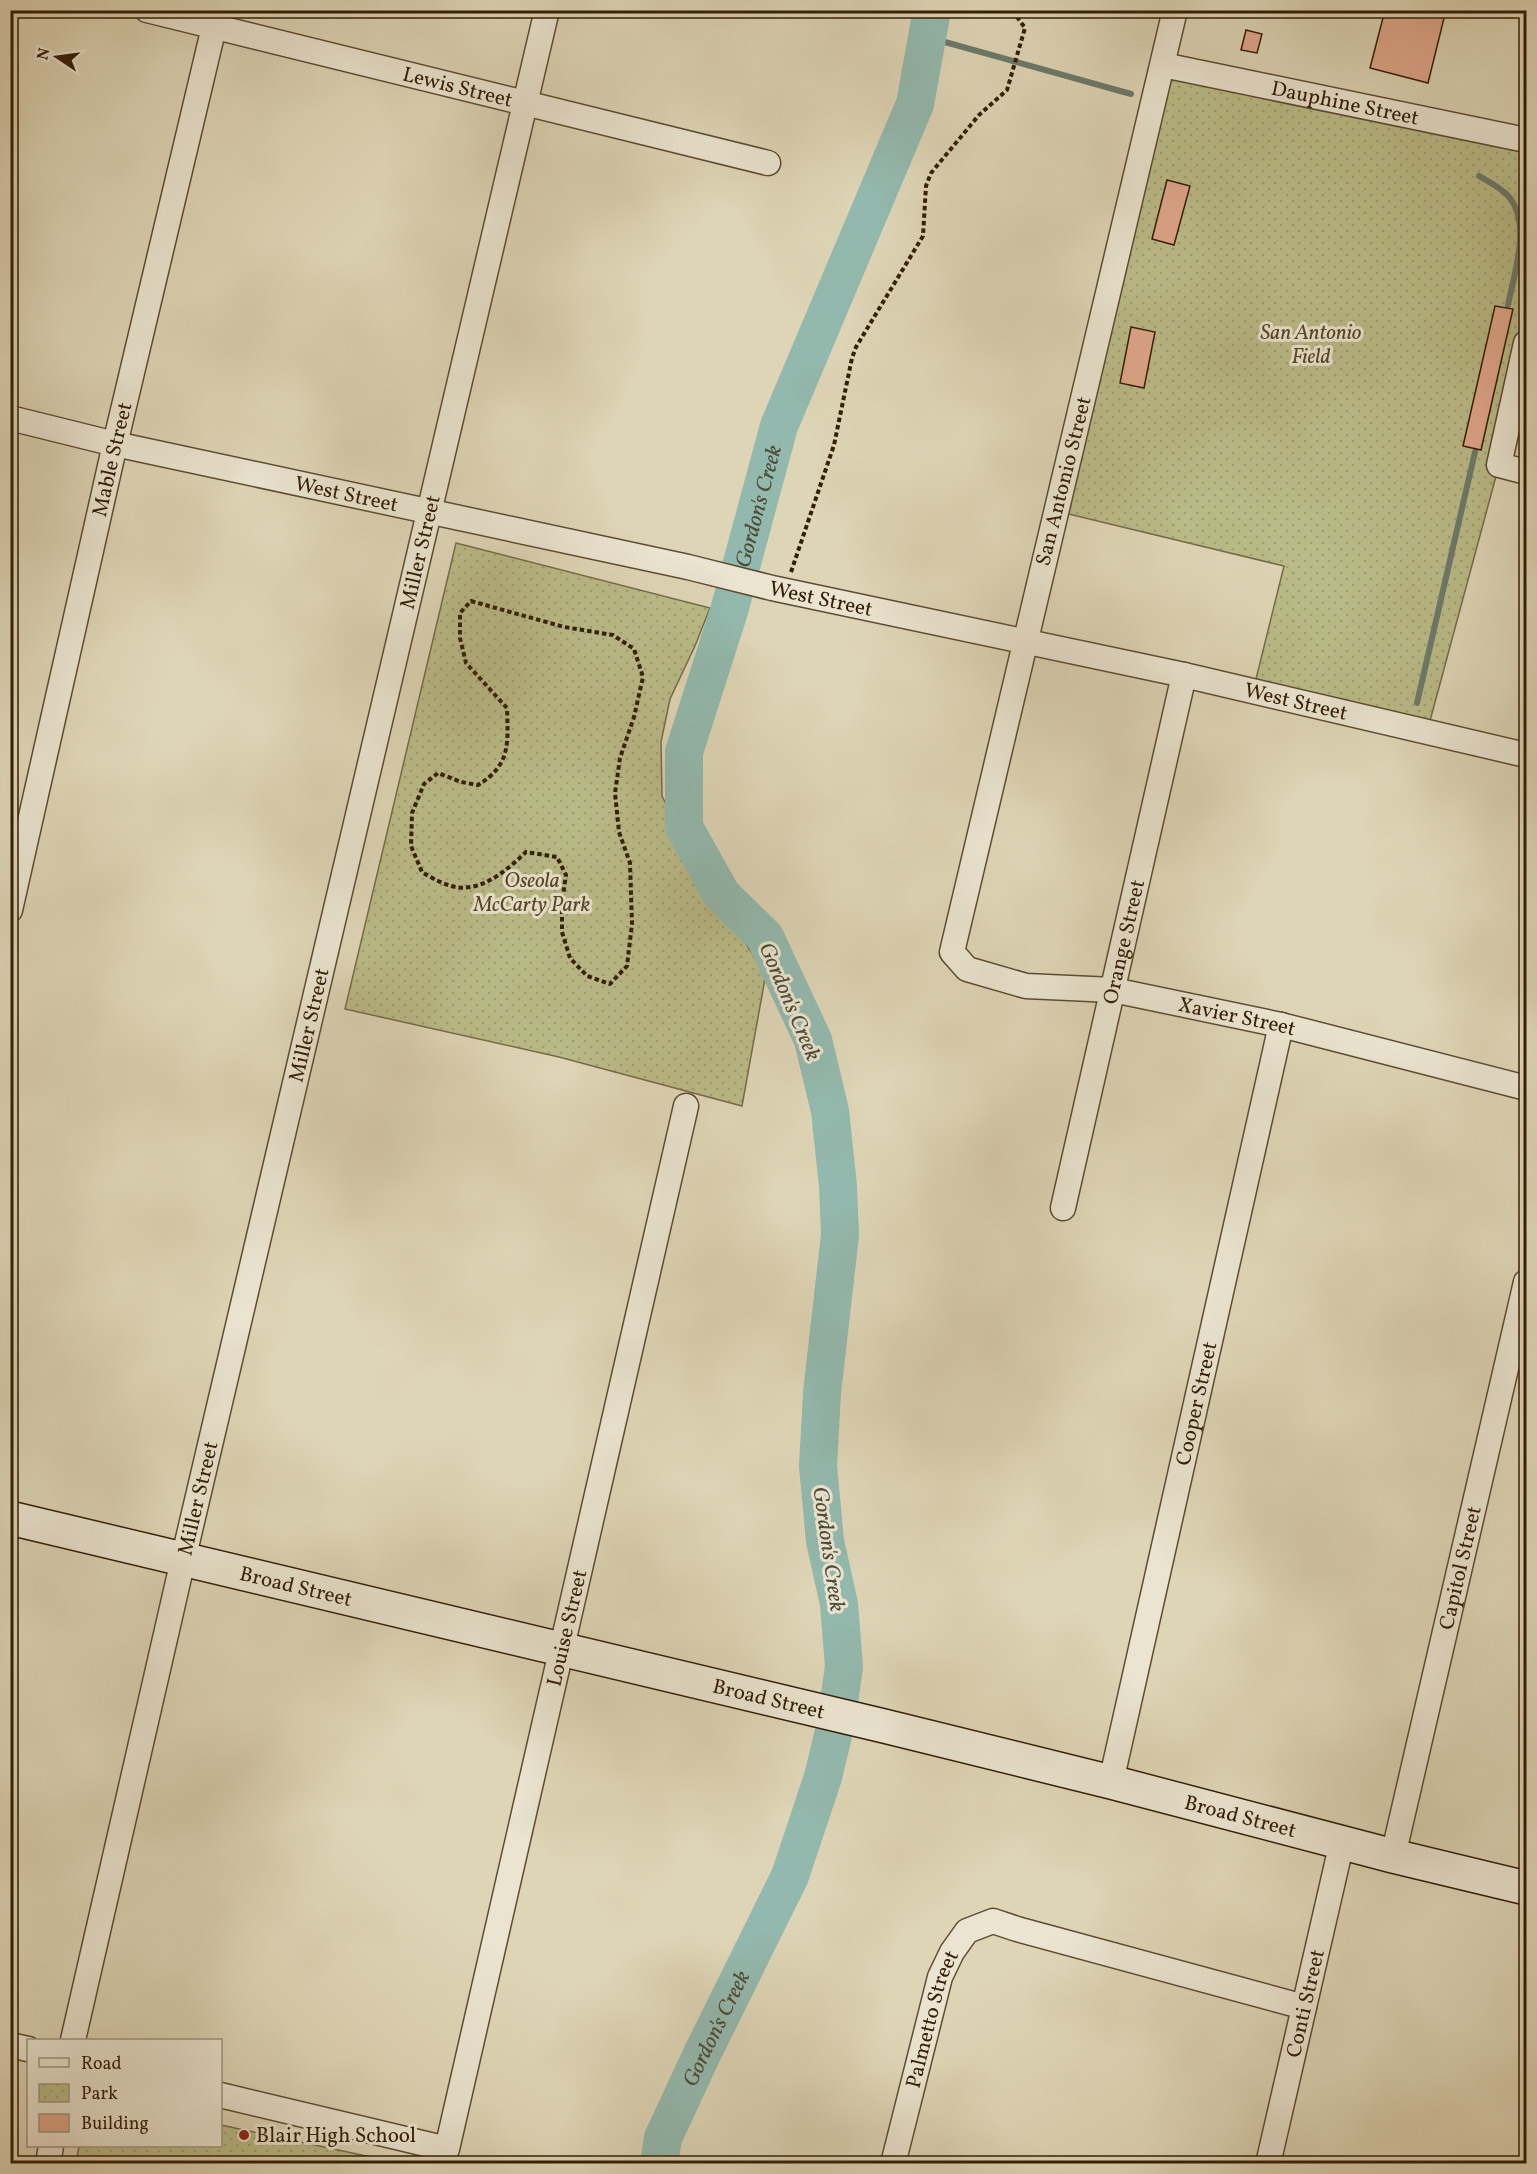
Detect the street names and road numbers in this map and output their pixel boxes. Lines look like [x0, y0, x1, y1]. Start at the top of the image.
street label: Lewis Street [399, 60, 515, 116]
street label: Dauphine Street [1268, 75, 1421, 133]
street label: San Antonio Street [1029, 394, 1100, 569]
street label: Mable Street [86, 399, 140, 520]
street label: West Street [292, 470, 401, 520]
street label: Miller Street [394, 492, 449, 612]
street label: West Street [766, 575, 875, 625]
street label: West Street [1241, 677, 1350, 729]
street label: Orange Street [1097, 877, 1153, 1007]
street label: Miller Street [283, 965, 338, 1085]
street label: Xavier Street [1175, 991, 1299, 1044]
street label: Cooper Street [1170, 1339, 1225, 1469]
street label: Miller Street [172, 1438, 226, 1559]
street label: Capitol Street [1433, 1503, 1490, 1633]
street label: Broad Street [237, 1560, 355, 1615]
street label: Louise Street [540, 1567, 595, 1690]
street label: Broad Street [709, 1673, 828, 1727]
street label: Broad Street [1181, 1789, 1299, 1846]
street label: Palmetto Street [900, 1946, 967, 2091]
street label: Conti Street [1280, 1946, 1333, 2061]

